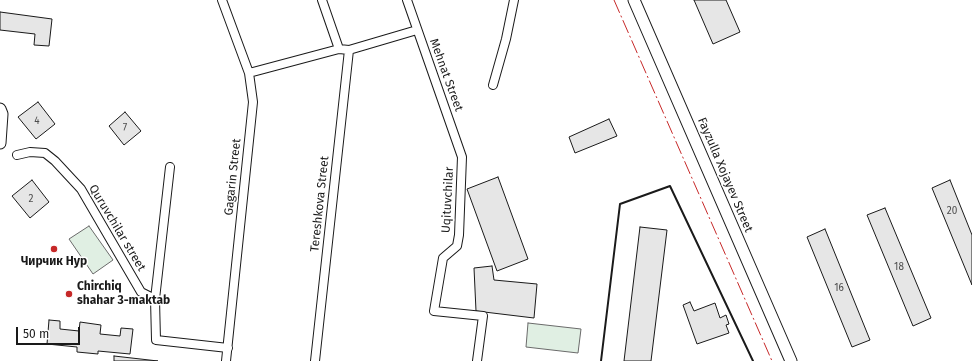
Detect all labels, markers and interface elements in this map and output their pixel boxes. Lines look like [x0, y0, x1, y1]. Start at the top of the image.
street label: Mehnat Street [426, 37, 466, 113]
house number: 4 [34, 115, 40, 127]
street label: Fayzulla Xojayev Street [694, 115, 756, 235]
house number: 7 [123, 122, 127, 134]
street label: Gagarin Street [222, 138, 244, 216]
street label: Tereshkova Street [308, 155, 332, 253]
street label: Uqituvchilar [439, 166, 457, 234]
street label: Quruvchilar street [86, 182, 148, 274]
house number: 2 [29, 193, 33, 205]
house number: 20 [947, 205, 957, 217]
marker: Чирчик Нур [49, 244, 59, 254]
place label: Чирчик Нур [21, 255, 87, 269]
house number: 18 [894, 261, 904, 273]
place label: Chirchiq shahar 3-maktab [77, 280, 170, 308]
house number: 16 [834, 282, 844, 294]
marker: Chirchiq shahar 3-maktab [64, 289, 74, 299]
scale bar [18, 319, 82, 345]
text: 50 m [23, 327, 49, 341]

